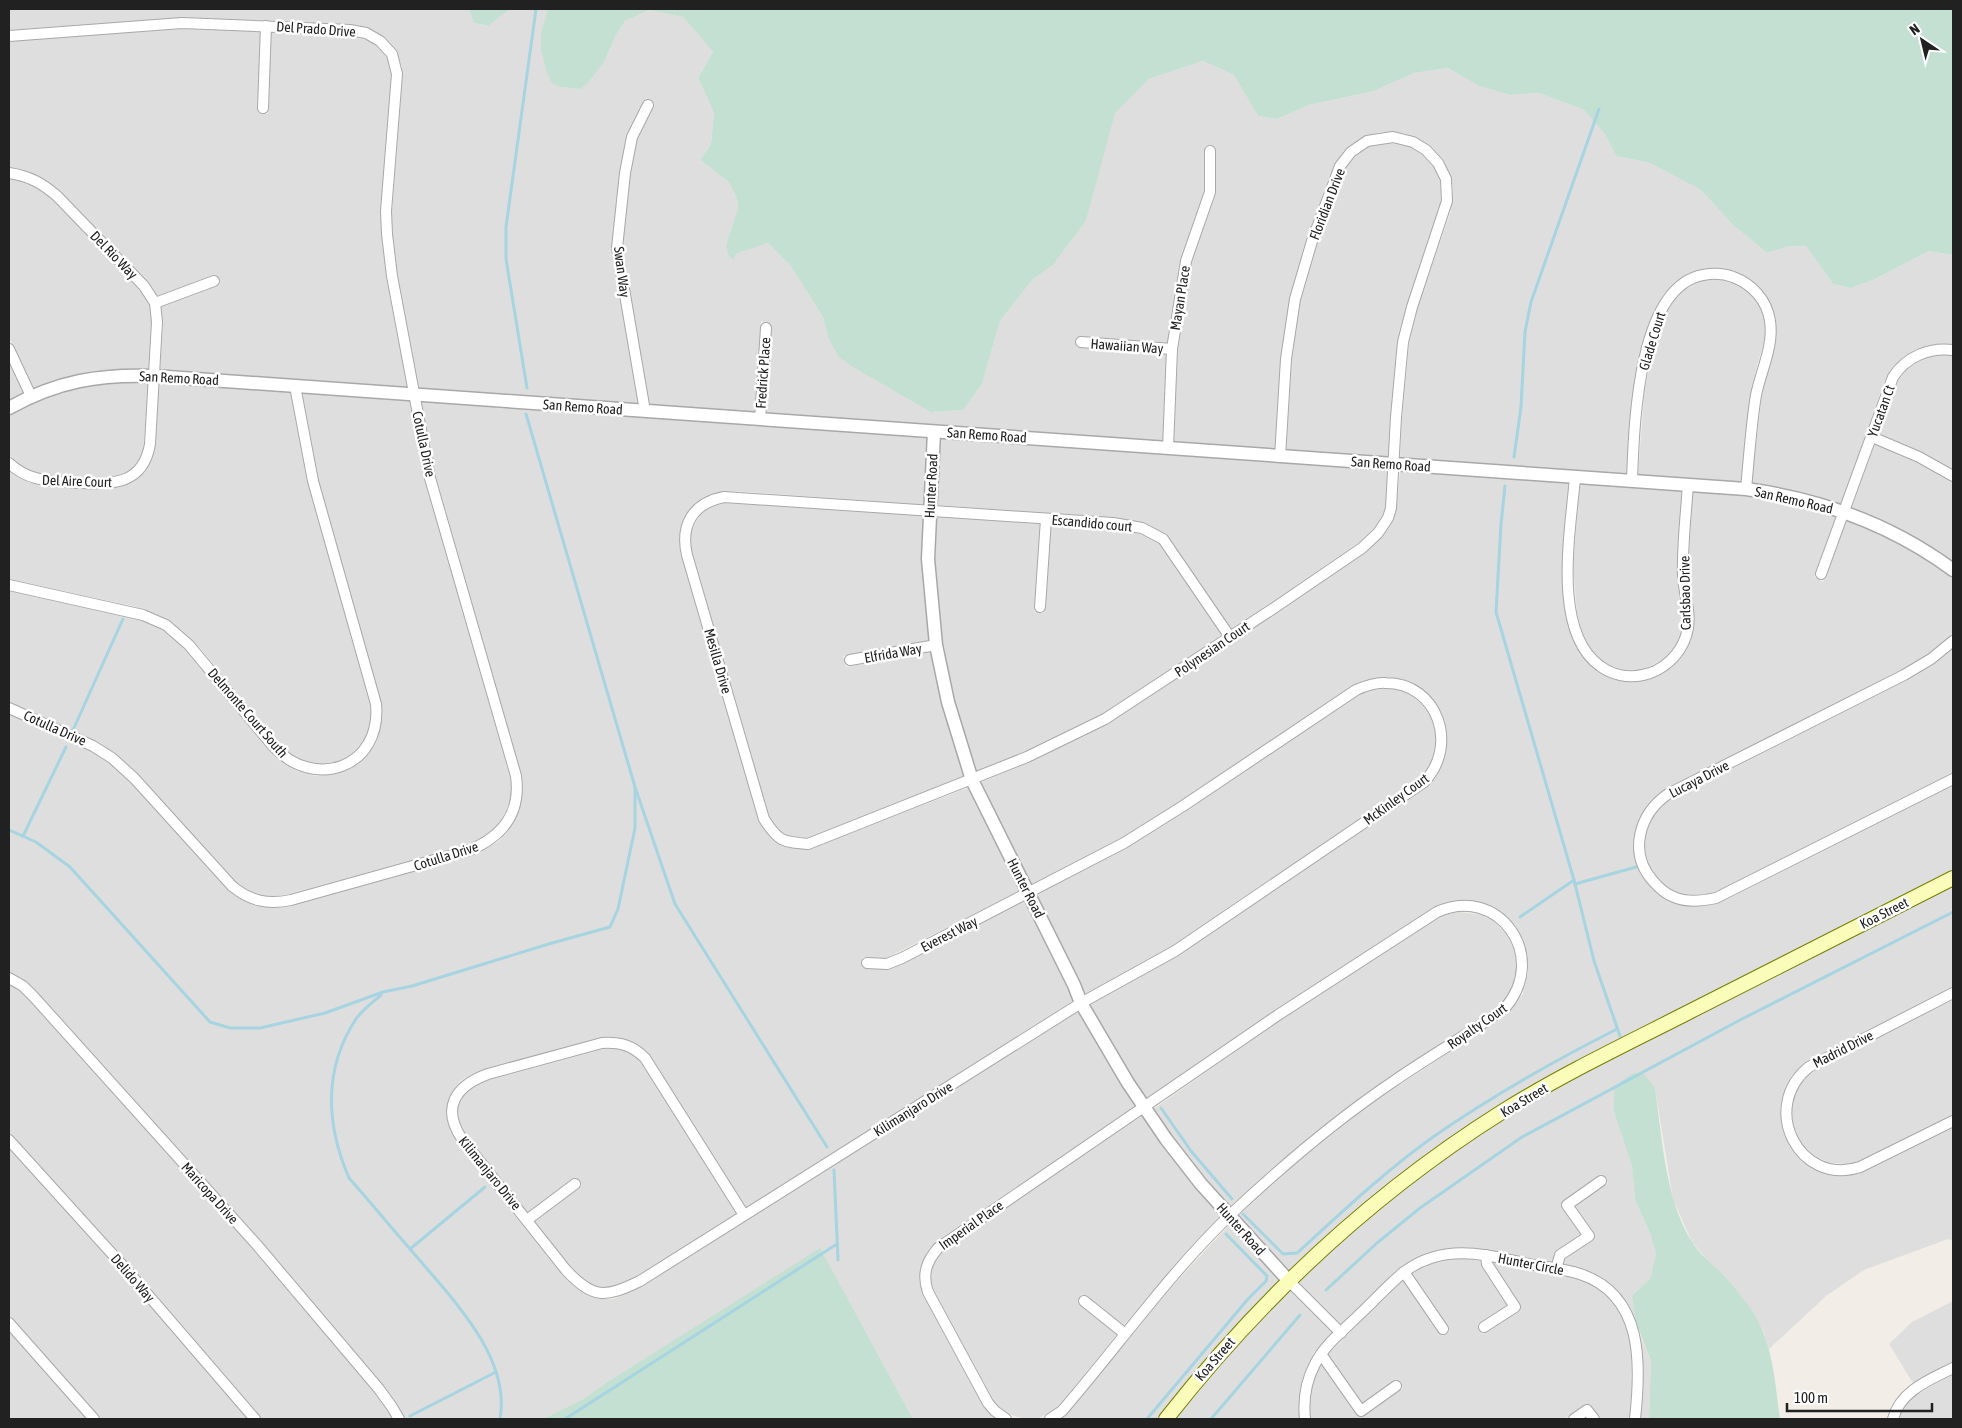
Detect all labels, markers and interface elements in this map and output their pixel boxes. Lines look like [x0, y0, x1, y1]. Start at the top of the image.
north arrow [1897, 15, 1947, 65]
street label: Del Prado Drive [276, 18, 356, 40]
text: N [1907, 20, 1923, 38]
street label: Floridian Drive [1306, 166, 1348, 242]
street label: Del Rio Way [87, 228, 141, 282]
street label: Swan Way [611, 246, 633, 299]
street label: Mayan Place [1167, 264, 1193, 332]
street label: Glade Court [1636, 310, 1668, 372]
street label: Hawaiian Way [1090, 335, 1164, 357]
street label: Fredrick Place [753, 337, 773, 409]
street label: San Remo Road [139, 368, 219, 388]
street label: Yucatan Ct [1864, 383, 1898, 439]
street label: San Remo Road [543, 396, 623, 418]
street label: Cotulla Drive [409, 410, 439, 478]
street label: San Remo Road [947, 424, 1027, 446]
street label: Hunter Road [921, 453, 941, 519]
street label: San Remo Road [1351, 453, 1431, 475]
street label: Del Aire Court [42, 472, 112, 490]
street label: San Remo Road [1753, 483, 1835, 517]
street label: Escandido court [1051, 512, 1133, 534]
street label: Carlsbao Drive [1676, 556, 1694, 630]
street label: Polynesian Court [1172, 618, 1252, 680]
street label: Mesilla Drive [701, 627, 735, 695]
street label: Elfrida Way [863, 640, 923, 666]
street label: Delmonte Court South [205, 665, 291, 761]
street label: Cotulla Drive [21, 707, 89, 749]
street label: Lucaya Drive [1666, 757, 1732, 801]
street label: McKinley Court [1360, 770, 1432, 828]
street label: Cotulla Drive [412, 838, 480, 874]
street label: Hunter Road [1004, 856, 1048, 920]
street label: Koa Street [1857, 894, 1911, 932]
street label: Everest Way [918, 913, 980, 955]
street label: Royalty Court [1444, 1000, 1510, 1052]
street label: Madrid Drive [1810, 1027, 1876, 1071]
street label: Kilimanjaro Drive [871, 1078, 955, 1140]
street label: Koa Street [1497, 1080, 1551, 1120]
street label: Kilimanjaro Drive [455, 1133, 525, 1213]
street label: Maricopa Drive [178, 1159, 242, 1227]
street label: Imperial Place [936, 1197, 1006, 1253]
street label: Hunter Road [1213, 1200, 1269, 1258]
street label: Hunter Circle [1497, 1250, 1565, 1278]
street label: Delido Way [108, 1251, 158, 1305]
street label: Koa Street [1192, 1334, 1238, 1384]
scale bar [1787, 1380, 1932, 1412]
text: 100 m [1794, 1389, 1828, 1406]

